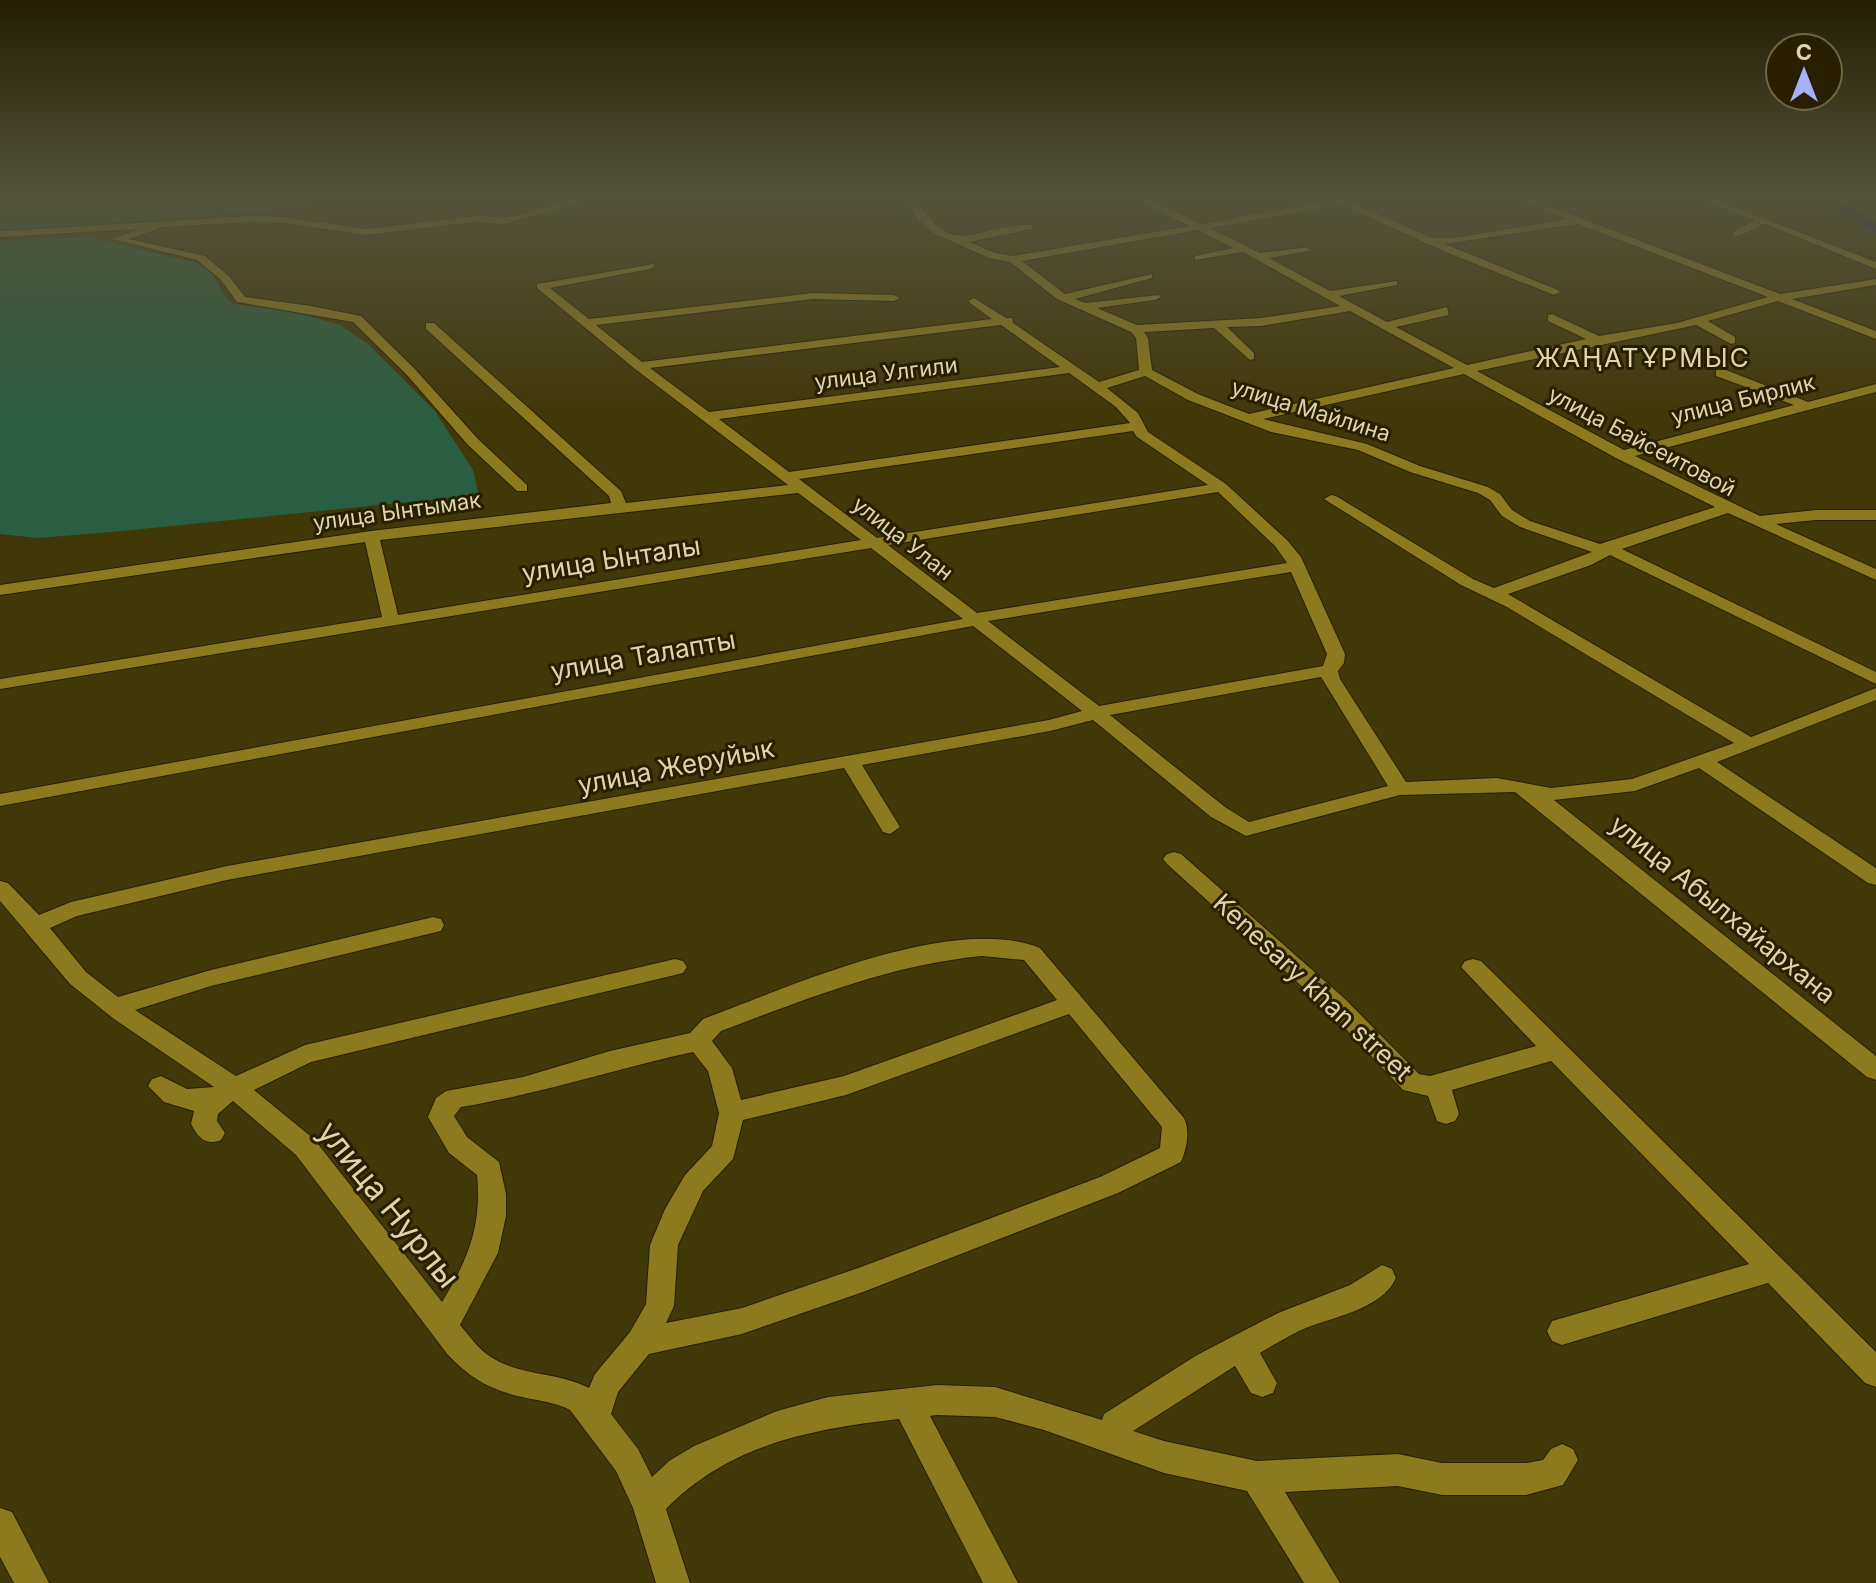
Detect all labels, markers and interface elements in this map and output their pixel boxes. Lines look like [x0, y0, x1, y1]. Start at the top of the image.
north arrow [1764, 32, 1844, 112]
text: С [1796, 39, 1812, 65]
district label: ЖАҢАТҰРМЫС [1535, 342, 1751, 373]
street label: улица Улгили [813, 351, 959, 395]
street label: улица Бирлик [1669, 369, 1818, 429]
street label: улица Майлина [1228, 373, 1394, 447]
street label: улица Байсеитовой [1544, 381, 1740, 501]
street label: улица Ынтымак [311, 486, 483, 536]
street label: улица Улан [847, 491, 959, 585]
street label: улица Ынталы [520, 530, 702, 588]
street label: улица Талапты [548, 623, 738, 687]
street label: улица Жеруйык [575, 732, 777, 800]
street label: улица Абылхайархана [1604, 808, 1842, 1010]
street label: Kenesary khan street [1207, 887, 1419, 1087]
street label: улица Нурлы [310, 1113, 468, 1295]

